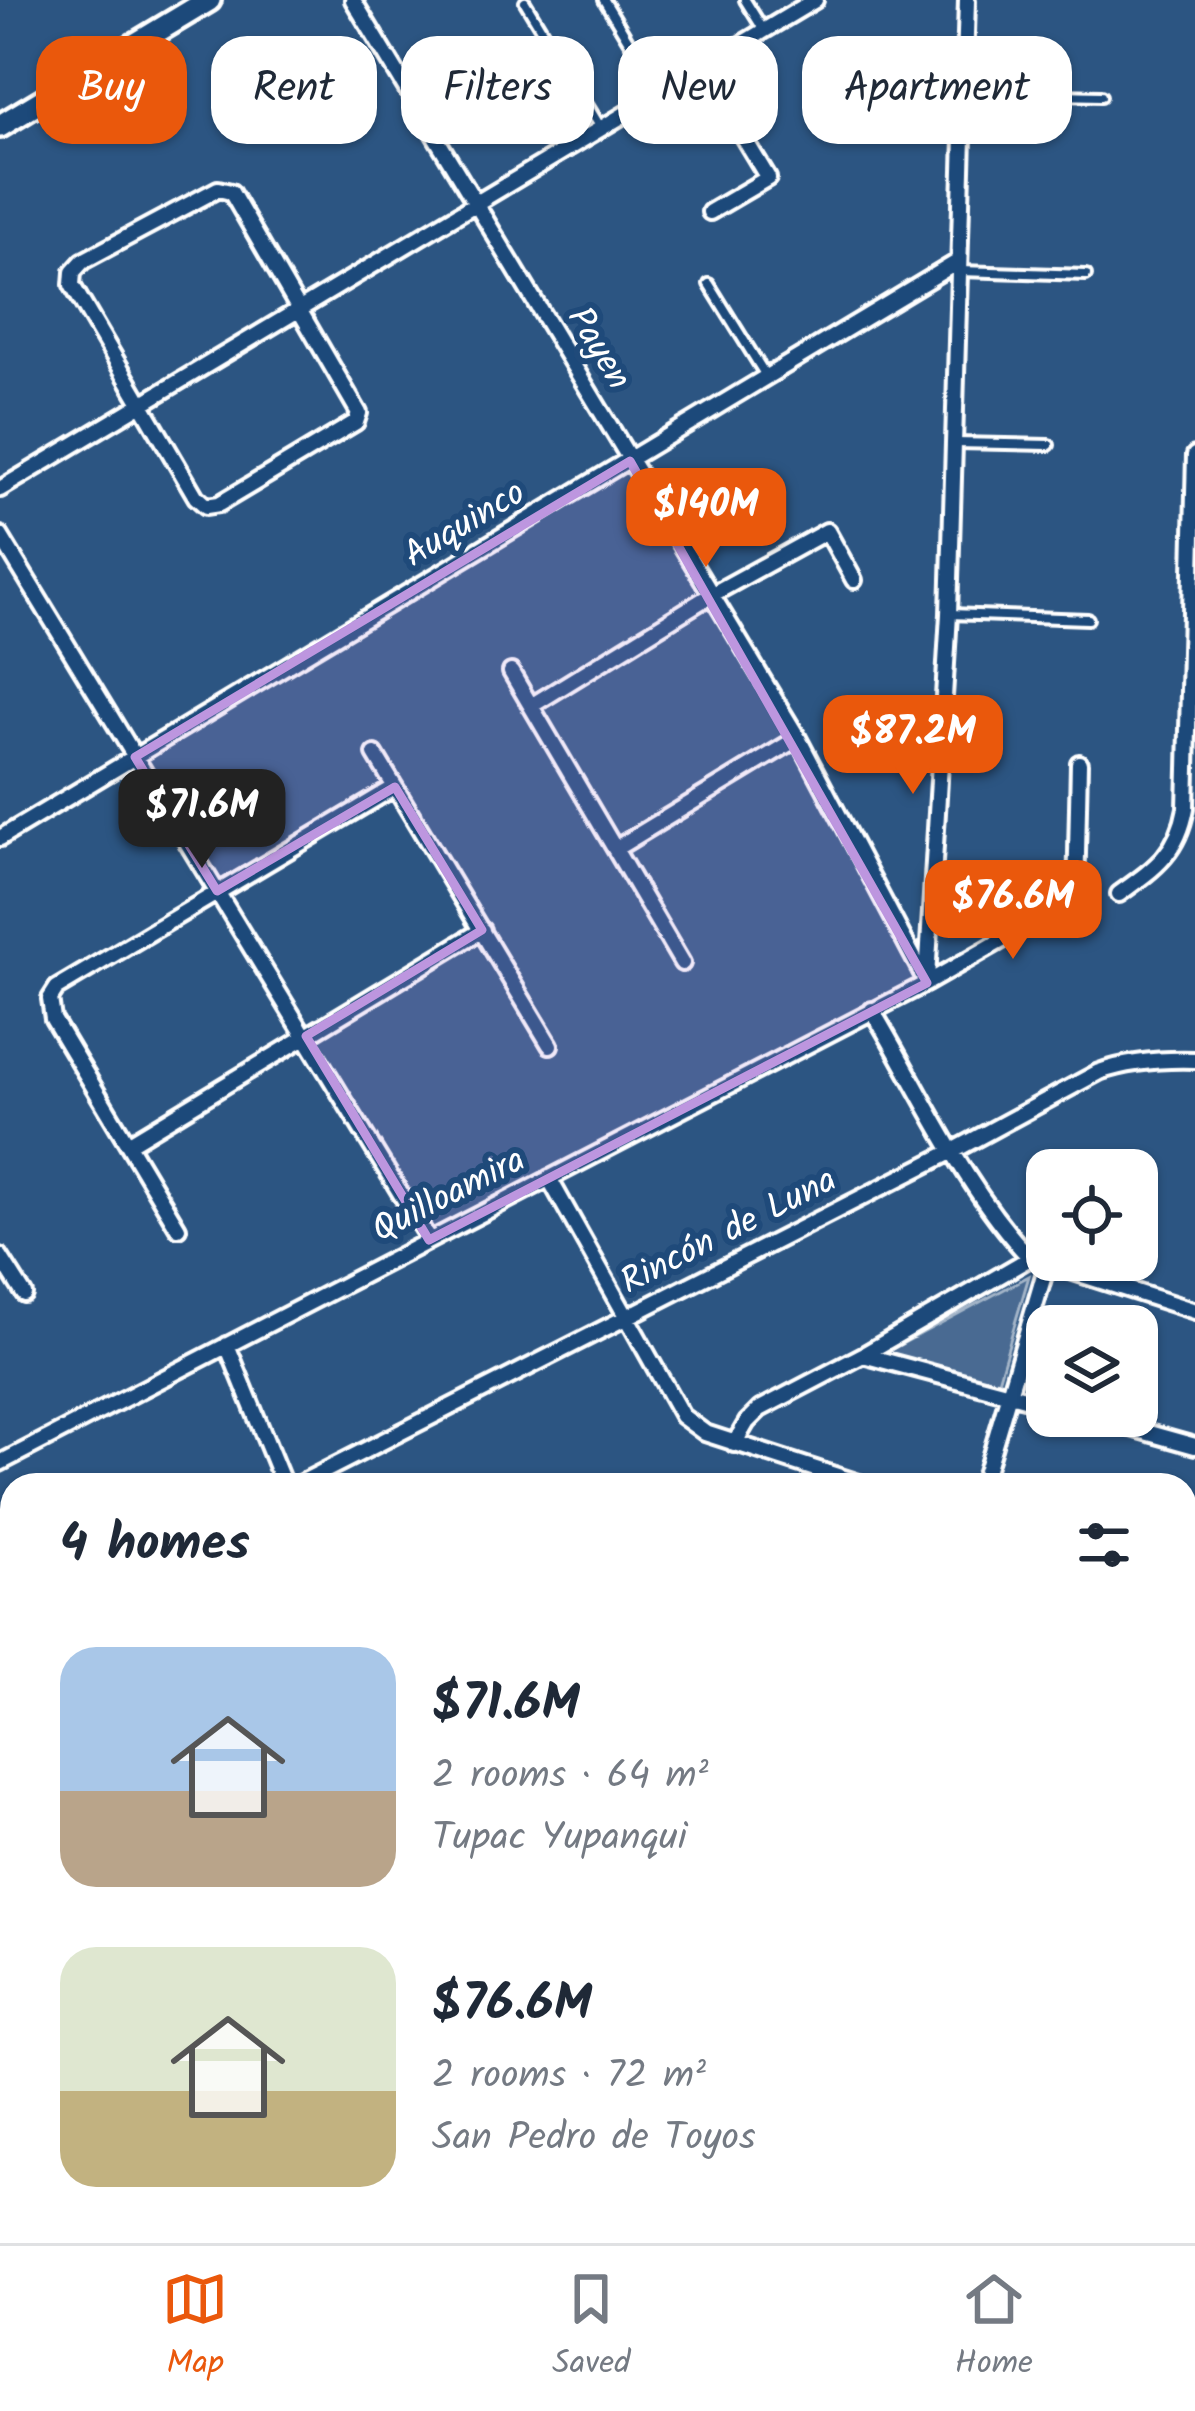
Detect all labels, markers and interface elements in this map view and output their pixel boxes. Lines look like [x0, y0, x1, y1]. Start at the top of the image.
chip: Buy [36, 36, 187, 144]
chip: Rent [211, 36, 377, 144]
chip: Filters [401, 36, 594, 144]
chip: New [618, 36, 778, 144]
chip: Apartment [802, 36, 1072, 144]
street label: Payen [551, 296, 645, 402]
street label: Auquinco [393, 466, 537, 584]
pin: $140M [622, 468, 790, 570]
text: $140M [653, 476, 759, 538]
pin: $87.2M [815, 695, 1011, 797]
text: $87.2M [850, 703, 976, 765]
pin: $71.6M [104, 769, 300, 871]
text: $71.6M [145, 777, 259, 839]
pin: $76.6M [915, 860, 1111, 962]
text: $76.6M [952, 868, 1074, 930]
street label: Quilloamira [362, 1133, 536, 1259]
map controls [1026, 1149, 1158, 1437]
button: locate [1026, 1149, 1158, 1281]
street label: Rincón de Luna [611, 1153, 847, 1311]
button: layers [1026, 1305, 1158, 1437]
text: 4 homes [60, 1505, 250, 1586]
icon: filters [1071, 1512, 1137, 1578]
text: $71.6M [432, 1665, 580, 1746]
icon: home [156, 1695, 300, 1839]
text: 2 rooms · 64 m² [432, 1746, 709, 1808]
text: Tupac Yupanqui [432, 1808, 687, 1870]
text: $76.6M [432, 1965, 592, 2046]
icon: home [156, 1995, 300, 2139]
text: 2 rooms · 72 m² [432, 2046, 706, 2108]
text: San Pedro de Toyos [432, 2108, 756, 2170]
tab: Map [162, 2266, 228, 2391]
tab: Saved [552, 2266, 631, 2391]
tab: Home [955, 2266, 1033, 2391]

